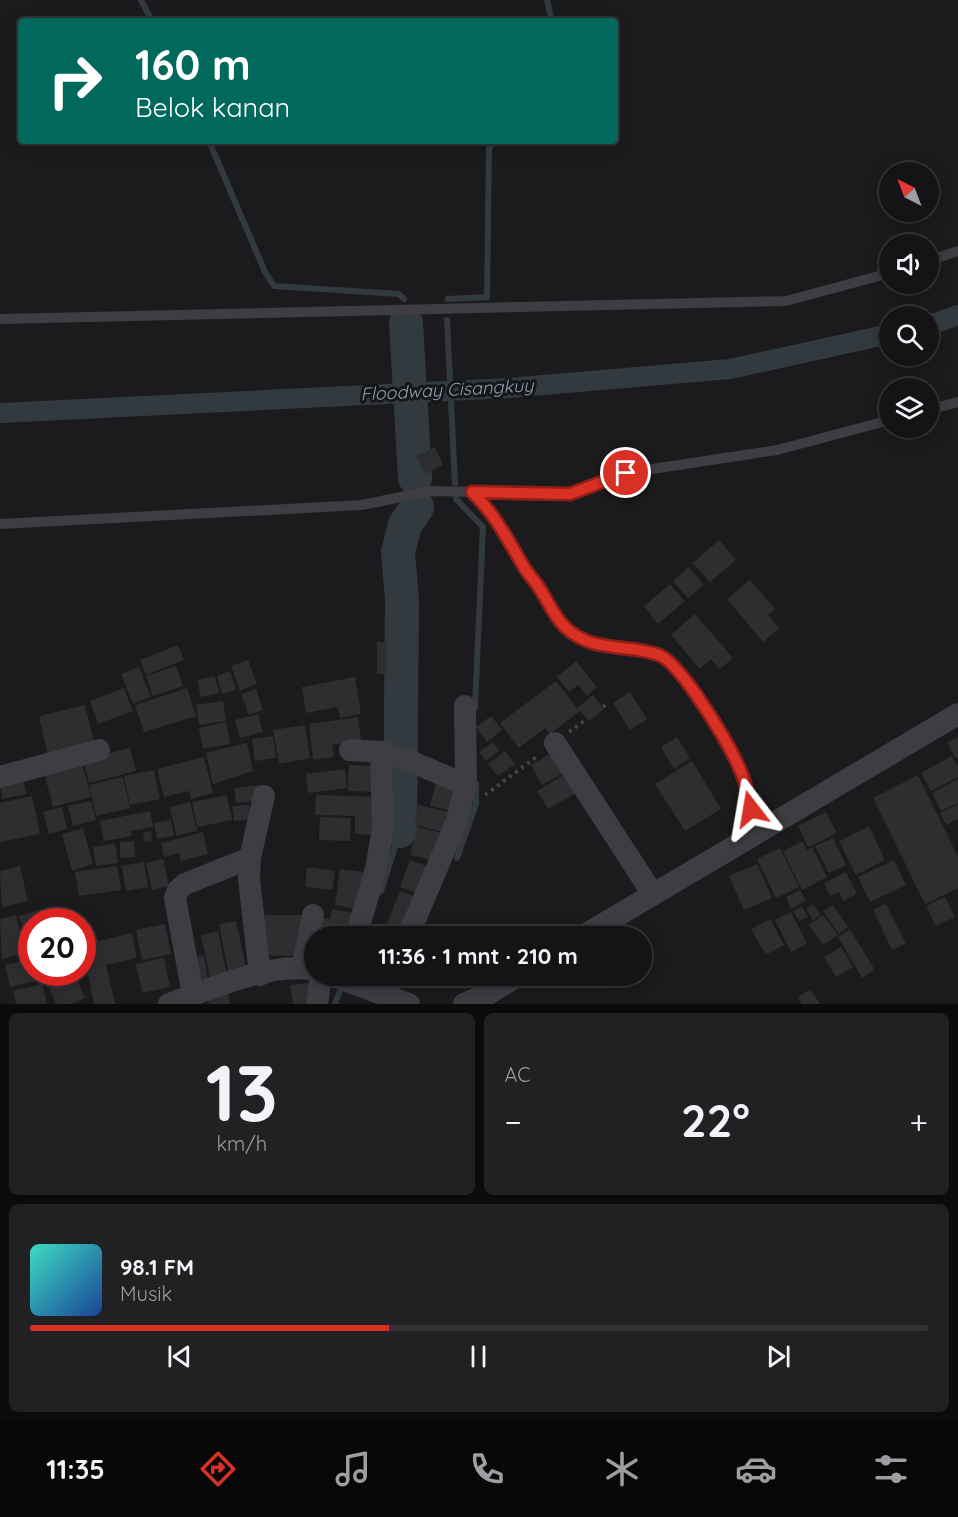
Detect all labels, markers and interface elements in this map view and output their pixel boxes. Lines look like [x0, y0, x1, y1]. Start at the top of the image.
text: 160 m [135, 38, 251, 91]
icon: right [36, 42, 114, 120]
text: Belok kanan [135, 90, 290, 124]
north arrow [879, 162, 939, 222]
map controls [879, 162, 939, 438]
button: sound [879, 234, 939, 294]
button: search [879, 306, 939, 366]
water label: Floodway Cisangkuy [360, 373, 536, 406]
button: layers [879, 378, 939, 438]
pin [600, 447, 651, 498]
icon: arrive [609, 456, 642, 489]
position arrow [719, 777, 783, 841]
speed limit sign: 20 [18, 908, 96, 986]
text: 11:36 · 1 mnt · 210 m [378, 942, 578, 970]
text: 13 [206, 1043, 278, 1141]
text: AC [505, 1062, 530, 1087]
text: 22° [681, 1092, 750, 1148]
text: − [505, 1101, 522, 1142]
text: + [909, 1101, 928, 1142]
text: km/h [216, 1131, 267, 1156]
text: 98.1 FM [120, 1253, 194, 1281]
text: Musik [120, 1281, 172, 1306]
icon: previous [163, 1340, 196, 1373]
icon: pause [462, 1340, 495, 1373]
icon: next [762, 1340, 795, 1373]
icon: directions [197, 1448, 239, 1490]
icon: music [332, 1448, 374, 1490]
icon: phone [466, 1448, 508, 1490]
icon: climate [601, 1448, 643, 1490]
icon: car [735, 1448, 777, 1490]
icon: filters [870, 1448, 912, 1490]
text: 11:35 [46, 1452, 105, 1486]

